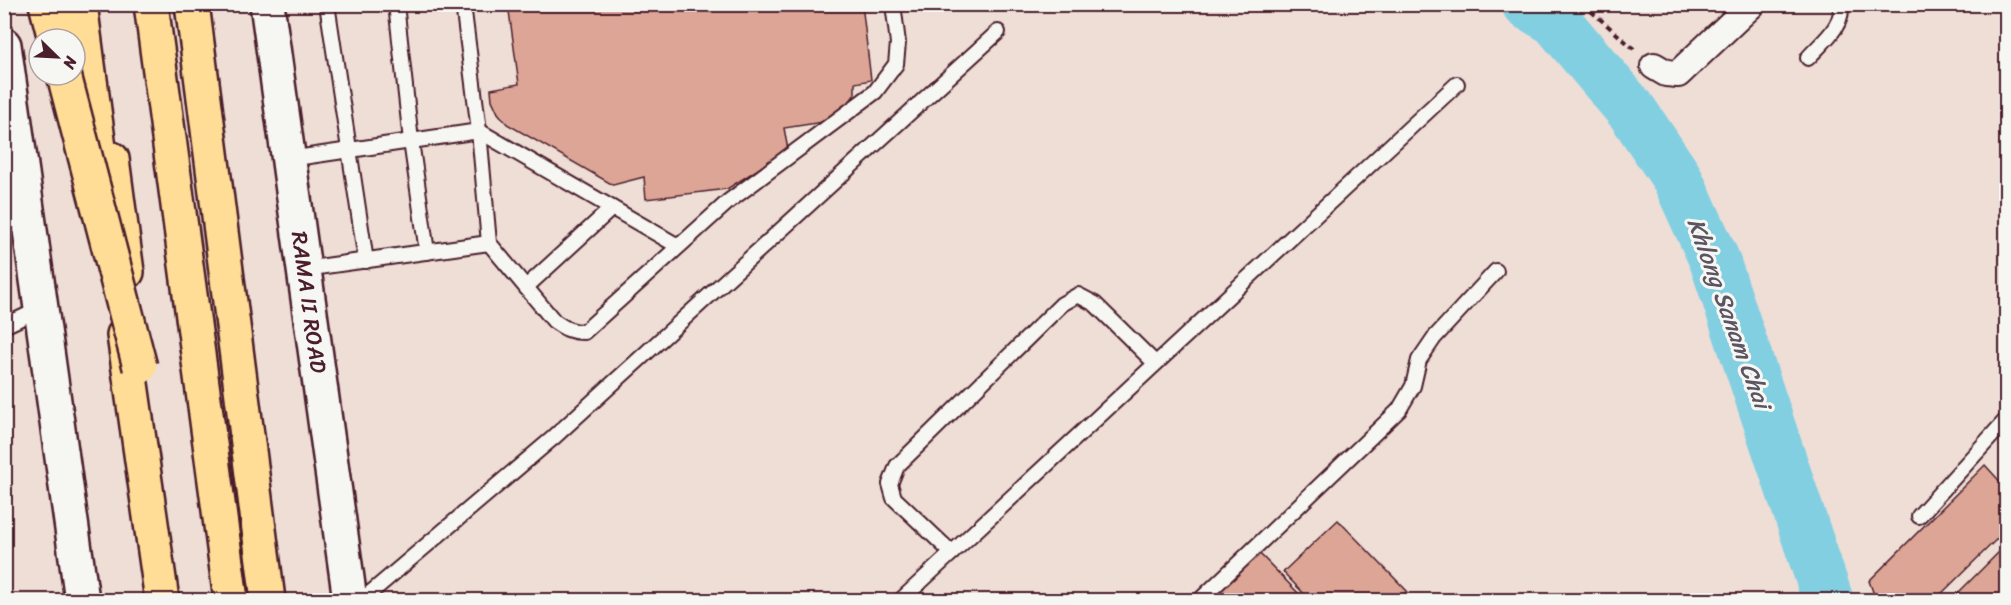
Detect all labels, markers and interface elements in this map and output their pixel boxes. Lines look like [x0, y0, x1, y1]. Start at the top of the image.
north arrow [27, 27, 87, 87]
text: N [54, 51, 86, 75]
water label: Khlong Sanam Chai [1675, 212, 1785, 419]
street label: RAMA II ROAD [280, 229, 338, 376]

